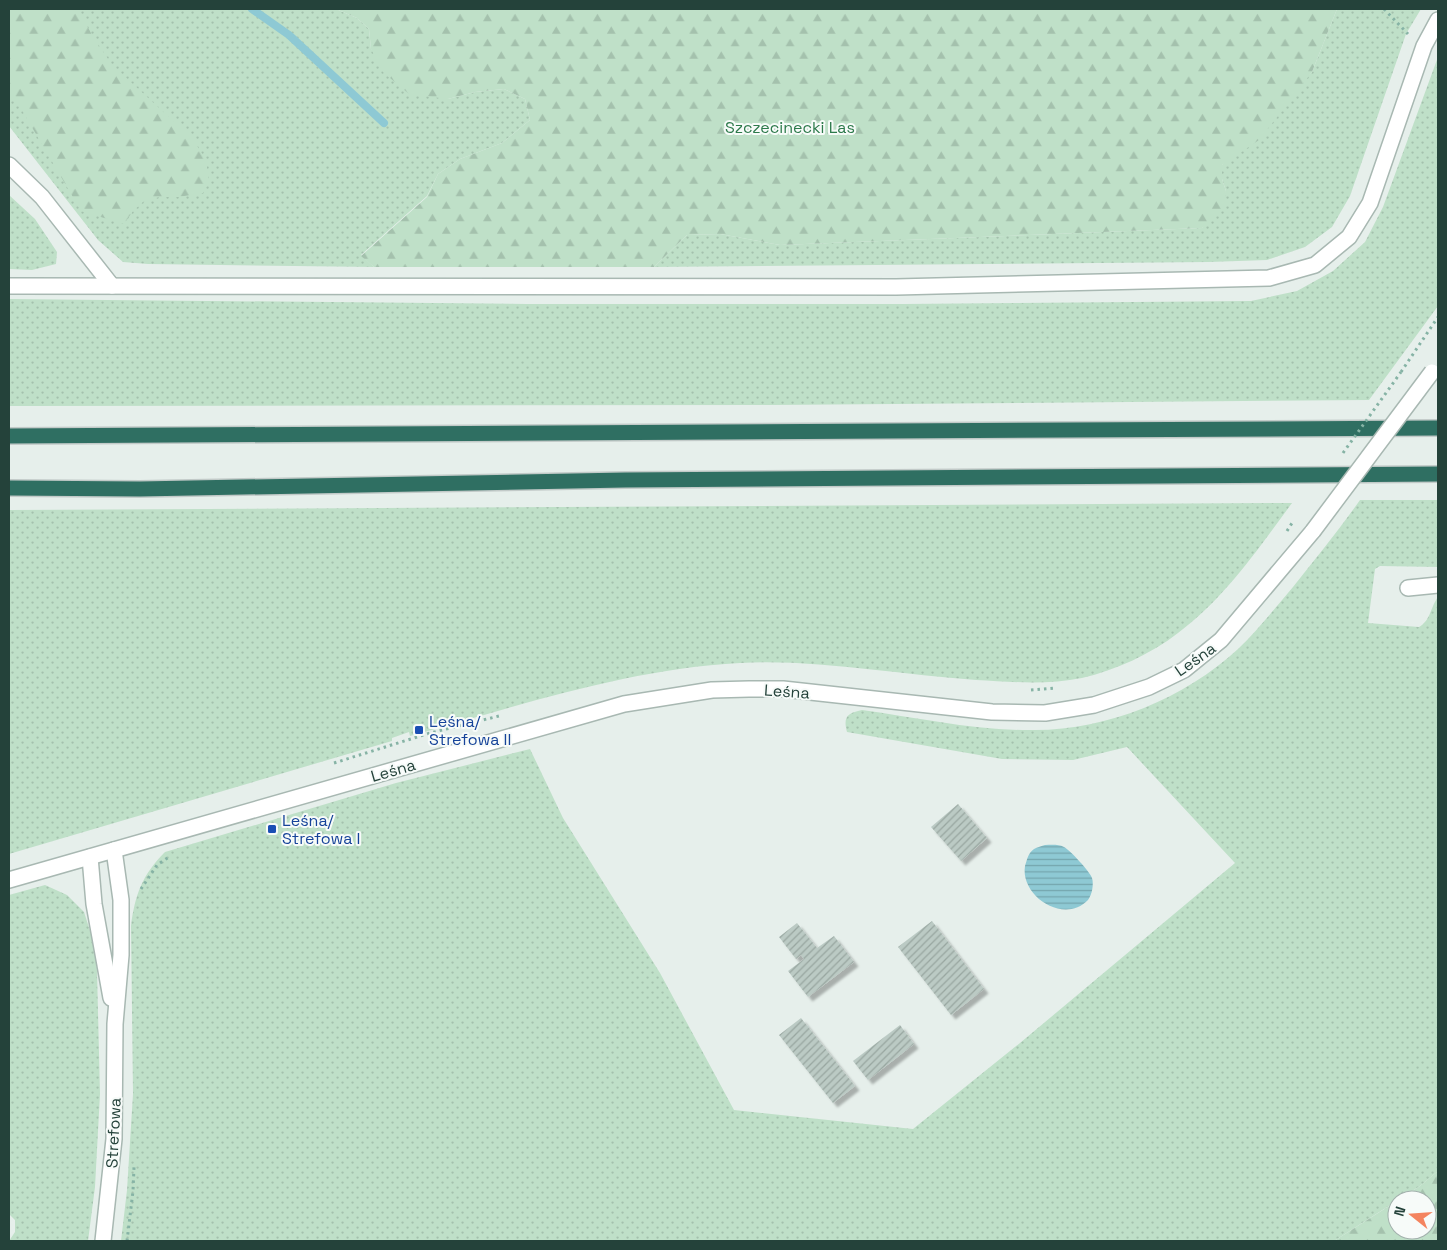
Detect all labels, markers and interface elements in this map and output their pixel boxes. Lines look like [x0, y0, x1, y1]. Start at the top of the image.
park label: Szczecinecki Las [725, 117, 855, 138]
street label: Leśna [1171, 638, 1220, 681]
street label: Leśna [763, 679, 810, 704]
place label: Leśna/ Strefowa II [429, 711, 511, 750]
marker: Leśna/ Strefowa II [413, 724, 425, 736]
street label: Leśna [368, 754, 418, 787]
place label: Leśna/ Strefowa I [282, 810, 360, 849]
marker: Leśna/ Strefowa I [266, 823, 278, 835]
street label: Strefowa [101, 1097, 126, 1169]
north arrow [1387, 1190, 1437, 1240]
text: N [1390, 1204, 1410, 1218]

